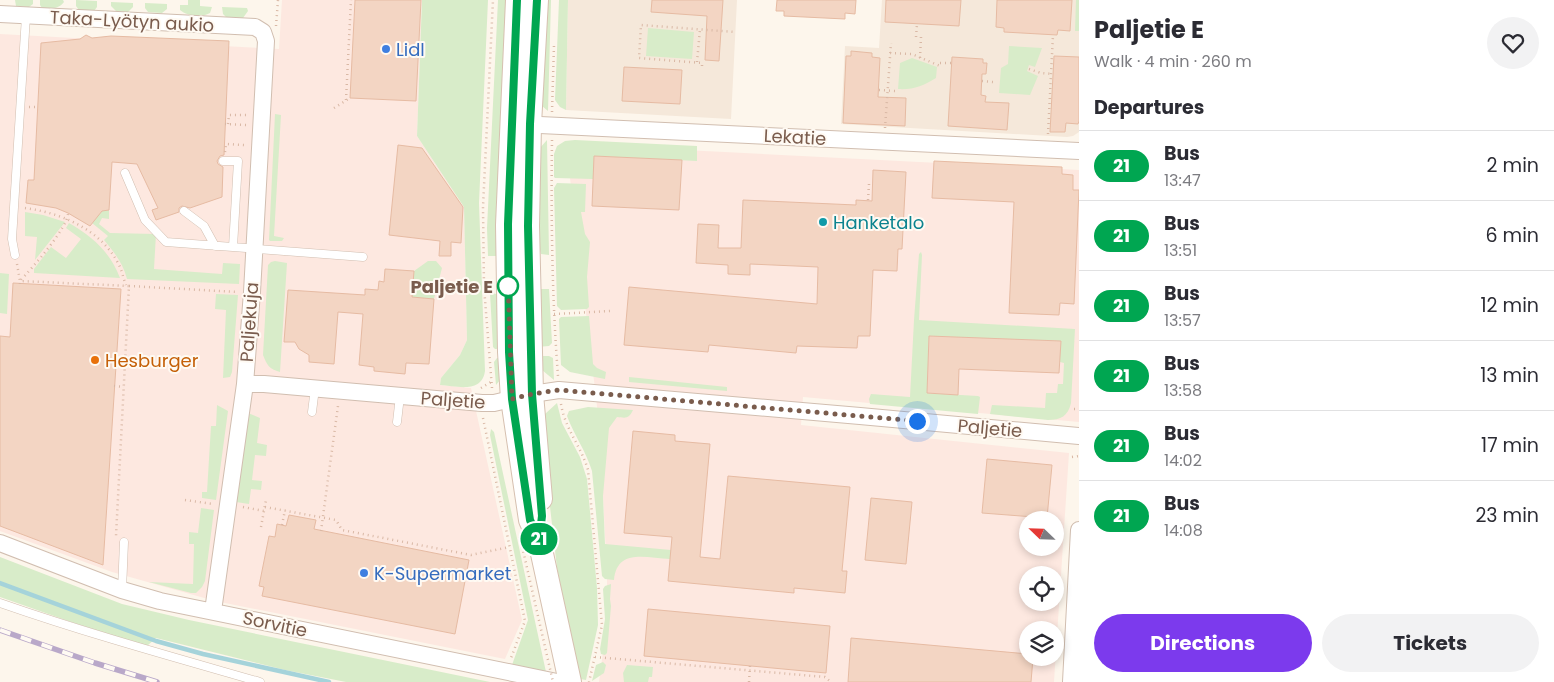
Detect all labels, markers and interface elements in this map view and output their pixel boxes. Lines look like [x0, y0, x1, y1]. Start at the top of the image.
street label: Taka-Lyötyn aukio [49, 4, 215, 38]
text: Paljetie E [1094, 13, 1204, 46]
button: heart [1487, 17, 1539, 69]
place label: Lidl [396, 37, 425, 62]
marker: Lidl [380, 43, 392, 55]
text: Walk · 4 min · 260 m [1094, 50, 1252, 73]
text: Departures [1094, 94, 1204, 121]
street label: Lekatie [763, 123, 827, 151]
text: Bus [1164, 140, 1200, 167]
text: 2 min [1487, 152, 1539, 179]
text: 21 [1113, 153, 1130, 178]
text: 13:47 [1164, 169, 1201, 192]
place label: Hanketalo [833, 210, 924, 235]
text: Bus [1164, 210, 1200, 237]
marker: Hanketalo [817, 216, 829, 228]
text: 6 min [1485, 222, 1539, 249]
text: 21 [1113, 223, 1130, 248]
text: 13:51 [1164, 239, 1197, 262]
place label: Paljetie E [411, 274, 493, 299]
marker: Paljetie E [497, 275, 519, 297]
text: Bus [1164, 280, 1200, 307]
street label: Paljekuja [234, 281, 264, 363]
text: 12 min [1481, 292, 1539, 319]
text: 21 [1113, 293, 1130, 318]
text: 13:57 [1164, 309, 1201, 332]
place label: Hesburger [105, 348, 199, 373]
text: Bus [1164, 350, 1200, 377]
marker: Hesburger [89, 354, 101, 366]
text: 13 min [1480, 362, 1539, 389]
text: 21 [1113, 363, 1130, 388]
text: 13:58 [1164, 379, 1202, 402]
street label: Paljetie [420, 385, 486, 415]
your location [905, 409, 930, 434]
street label: Paljetie [957, 413, 1023, 443]
text: Bus [1164, 420, 1200, 447]
text: 17 min [1481, 432, 1539, 459]
text: 21 [1113, 433, 1130, 458]
text: 14:02 [1164, 449, 1202, 472]
text: Bus [1164, 490, 1200, 517]
text: 23 min [1475, 502, 1539, 529]
text: 21 [1113, 503, 1130, 528]
north arrow [1019, 511, 1064, 556]
map controls [1019, 511, 1064, 666]
text: 14:08 [1164, 519, 1203, 542]
line badge: 21 [516, 523, 562, 555]
text: 21 [530, 526, 548, 551]
place label: K-Supermarket [374, 561, 511, 586]
button: locate [1019, 566, 1064, 611]
marker: K-Supermarket [358, 567, 370, 579]
street label: Sorvitie [240, 605, 310, 643]
button: Directions [1094, 614, 1312, 672]
button: Tickets [1322, 614, 1539, 672]
button: layers [1019, 621, 1064, 666]

